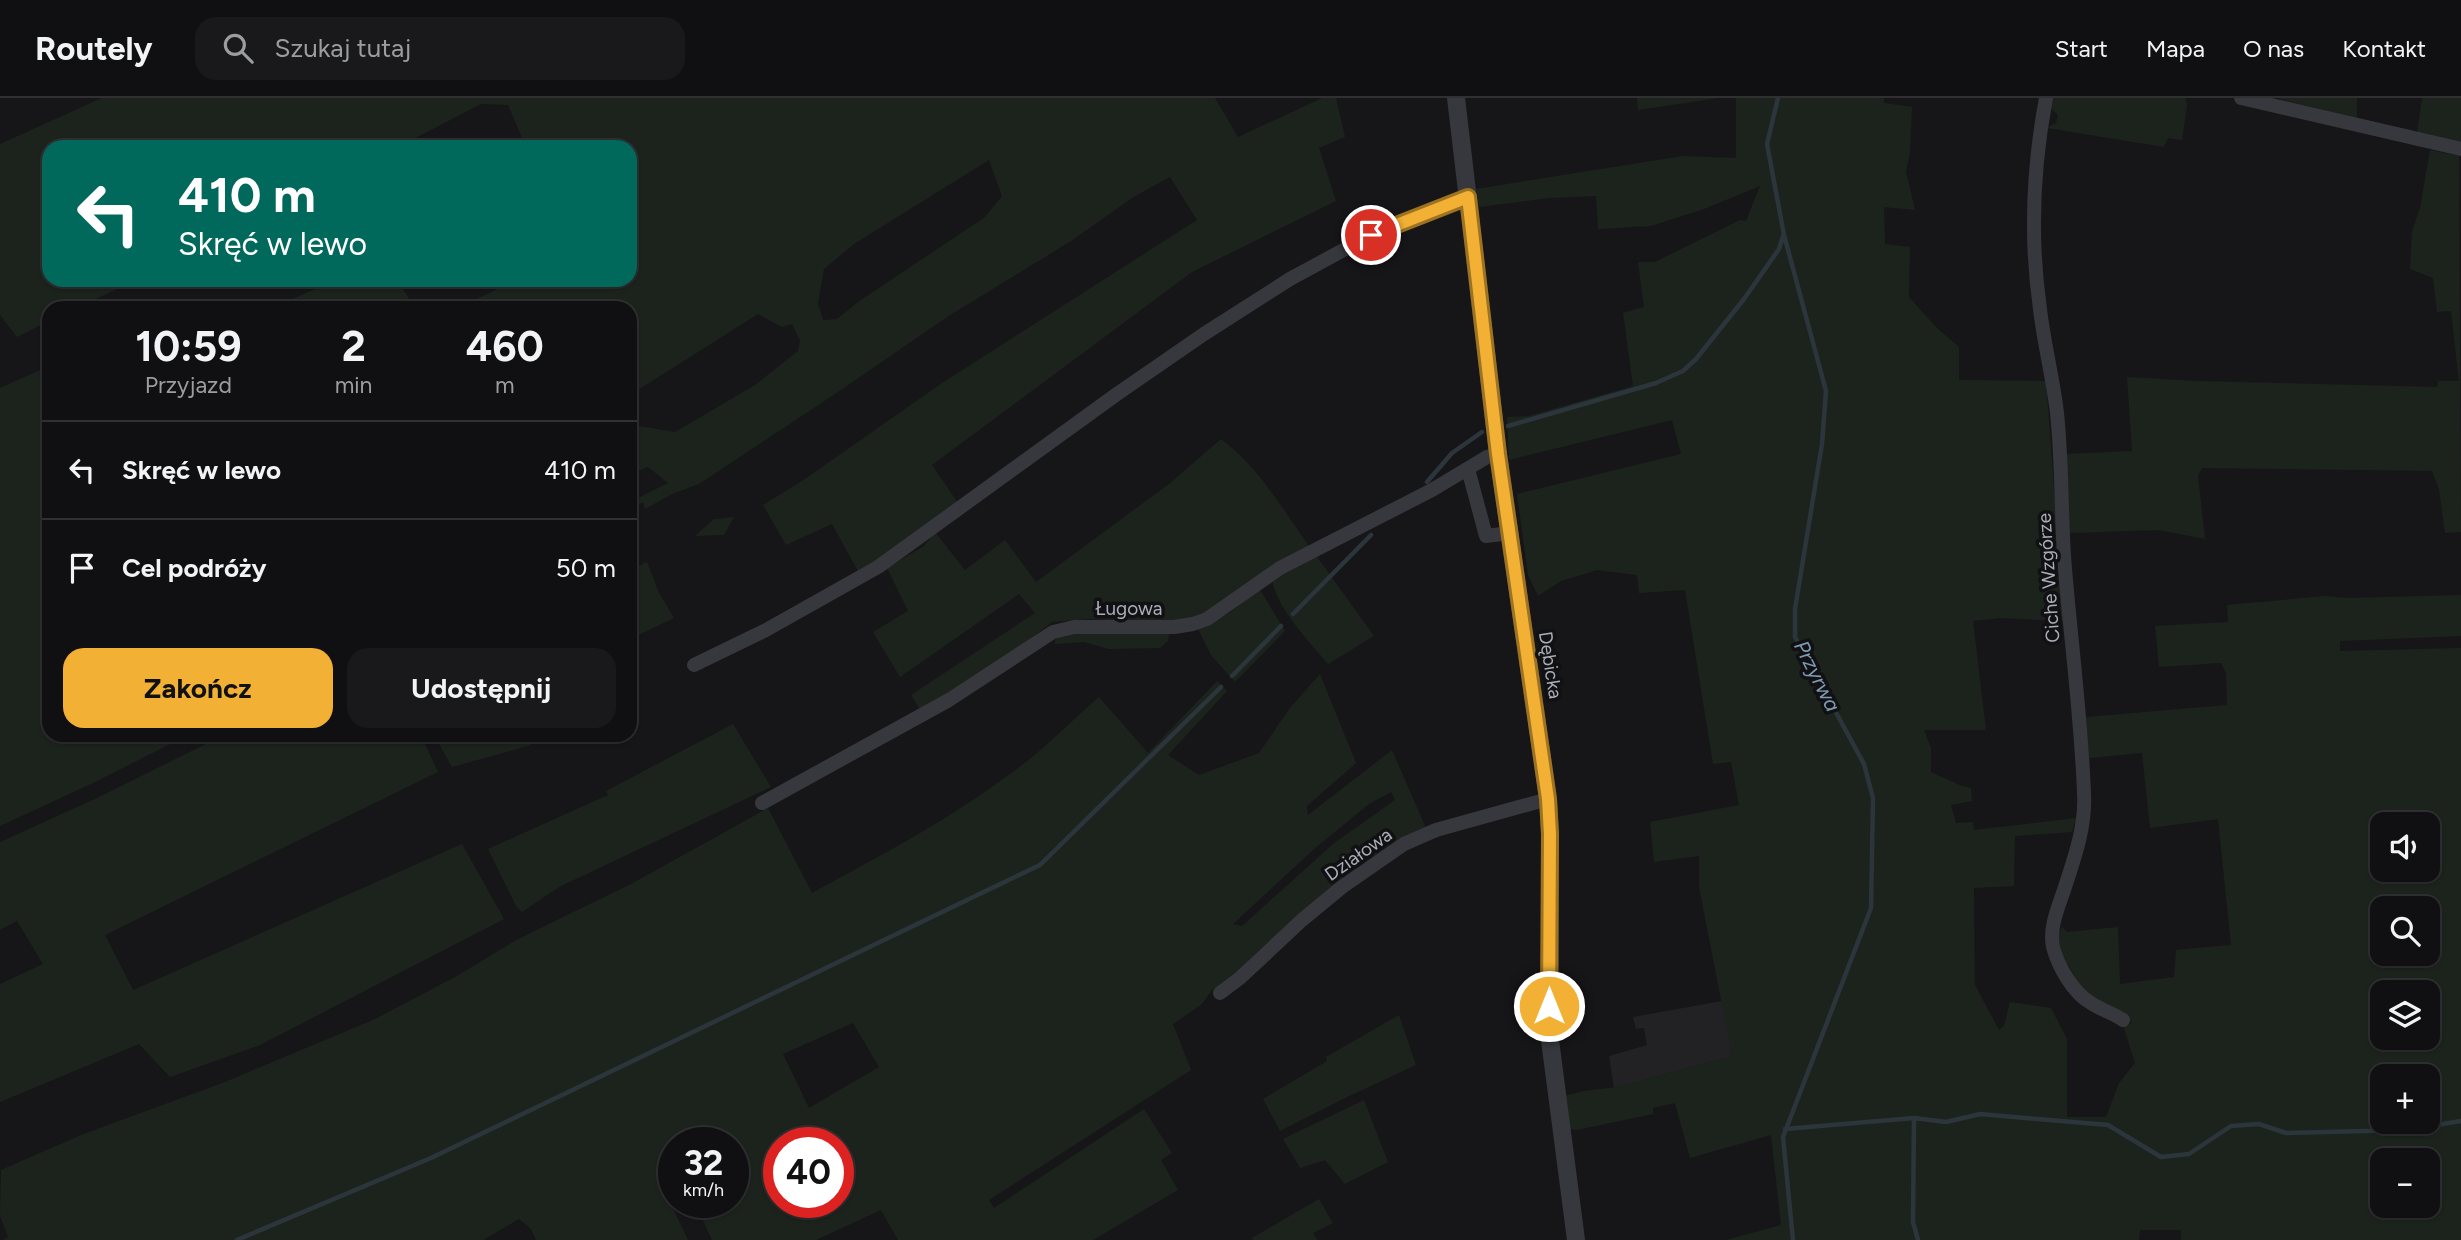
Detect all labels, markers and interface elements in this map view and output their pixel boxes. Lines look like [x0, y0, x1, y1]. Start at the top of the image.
search box [195, 17, 685, 80]
text: Routely [35, 29, 153, 68]
icon: search [219, 29, 257, 67]
text: Szukaj tutaj [275, 32, 411, 64]
text: Start [2055, 34, 2108, 63]
text: Mapa [2146, 34, 2205, 63]
text: O nas [2243, 34, 2304, 63]
text: Kontakt [2342, 34, 2426, 63]
text: 410 m [178, 165, 316, 224]
icon: left [63, 168, 154, 259]
pin [1341, 205, 1401, 265]
icon: arrive [1352, 216, 1390, 254]
text: Skręć w lewo [178, 225, 367, 263]
text: 10:59 [135, 321, 242, 372]
text: 2 [341, 321, 366, 372]
text: 460 [466, 321, 544, 372]
text: Przyjazd [145, 371, 232, 399]
text: min [335, 371, 372, 399]
text: m [495, 371, 515, 399]
icon: left [63, 451, 101, 489]
text: Skręć w lewo [122, 454, 281, 486]
text: 410 m [544, 454, 616, 486]
street label: Ciche Wzgórze [2032, 512, 2065, 644]
icon: arrive [63, 549, 101, 587]
text: Cel podróży [122, 552, 266, 584]
text: 50 m [556, 552, 616, 584]
street label: Ługowa [1096, 597, 1162, 620]
street label: Dębicka [1534, 630, 1567, 700]
water label: Przyrwa [1789, 636, 1846, 715]
button: Zakończ [63, 648, 333, 728]
button: Udostępnij [347, 648, 616, 728]
map controls [2370, 812, 2440, 1218]
button: sound [2370, 812, 2440, 882]
street label: Działowa [1320, 823, 1396, 886]
button: search [2370, 896, 2440, 966]
position arrow [1512, 969, 1586, 1043]
button: layers [2370, 980, 2440, 1050]
button: + [2370, 1064, 2440, 1134]
speed limit sign: 40 [763, 1127, 854, 1218]
text: 32 [684, 1142, 723, 1184]
button: − [2370, 1148, 2440, 1218]
text: km/h [683, 1179, 724, 1201]

